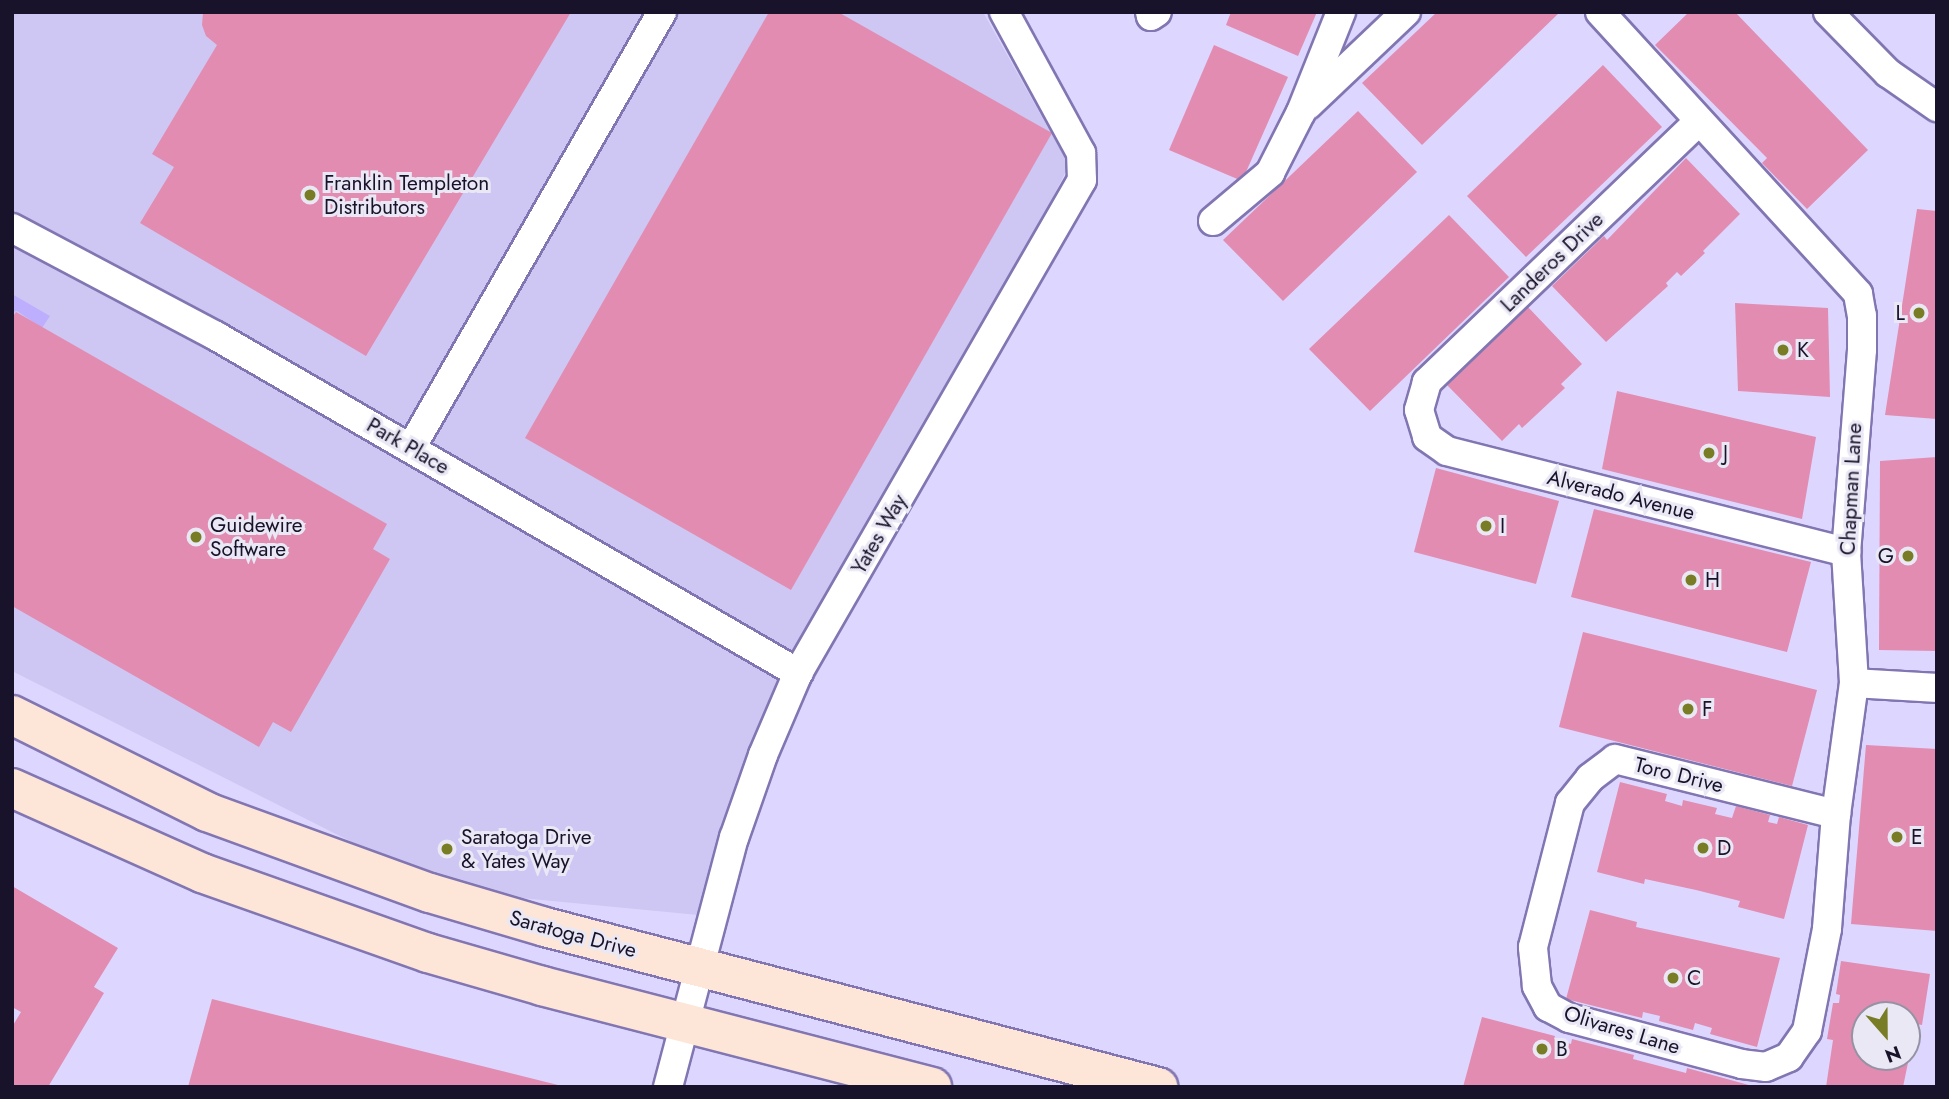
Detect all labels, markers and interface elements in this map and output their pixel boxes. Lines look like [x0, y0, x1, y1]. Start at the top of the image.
place label: Franklin Templeton Distributors [324, 170, 489, 220]
marker: Franklin Templeton Distributors [302, 187, 318, 203]
street label: Landeros Drive [1495, 207, 1609, 317]
place label: L [1896, 300, 1905, 326]
marker: L [1911, 305, 1927, 321]
place label: K [1797, 337, 1809, 363]
marker: K [1775, 342, 1791, 358]
street label: Park Place [362, 412, 454, 480]
street label: Chapman Lane [1835, 422, 1867, 556]
place label: J [1723, 440, 1728, 466]
marker: J [1701, 445, 1717, 461]
street label: Alverado Avenue [1545, 465, 1697, 525]
street label: Yates Way [846, 489, 912, 579]
place label: Guidewire Software [210, 512, 303, 562]
place label: I [1500, 513, 1505, 539]
marker: I [1478, 518, 1494, 534]
marker: Guidewire Software [188, 529, 204, 545]
place label: G [1878, 543, 1894, 569]
marker: G [1900, 548, 1916, 564]
place label: H [1705, 567, 1720, 593]
marker: H [1683, 572, 1699, 588]
place label: F [1702, 696, 1712, 722]
marker: F [1680, 701, 1696, 717]
street label: Toro Drive [1632, 752, 1726, 798]
place label: Saratoga Drive & Yates Way [461, 824, 591, 874]
place label: E [1911, 824, 1923, 850]
marker: E [1889, 829, 1905, 845]
place label: D [1717, 835, 1731, 861]
marker: D [1695, 840, 1711, 856]
marker: Saratoga Drive & Yates Way [439, 841, 455, 857]
street label: Saratoga Drive [507, 905, 639, 963]
place label: C [1687, 965, 1701, 991]
marker: C [1665, 970, 1681, 986]
street label: Olivares Lane [1561, 1000, 1683, 1060]
north arrow [1851, 1001, 1921, 1071]
place label: B [1556, 1036, 1568, 1062]
text: N [1881, 1039, 1905, 1070]
marker: B [1534, 1041, 1550, 1057]

